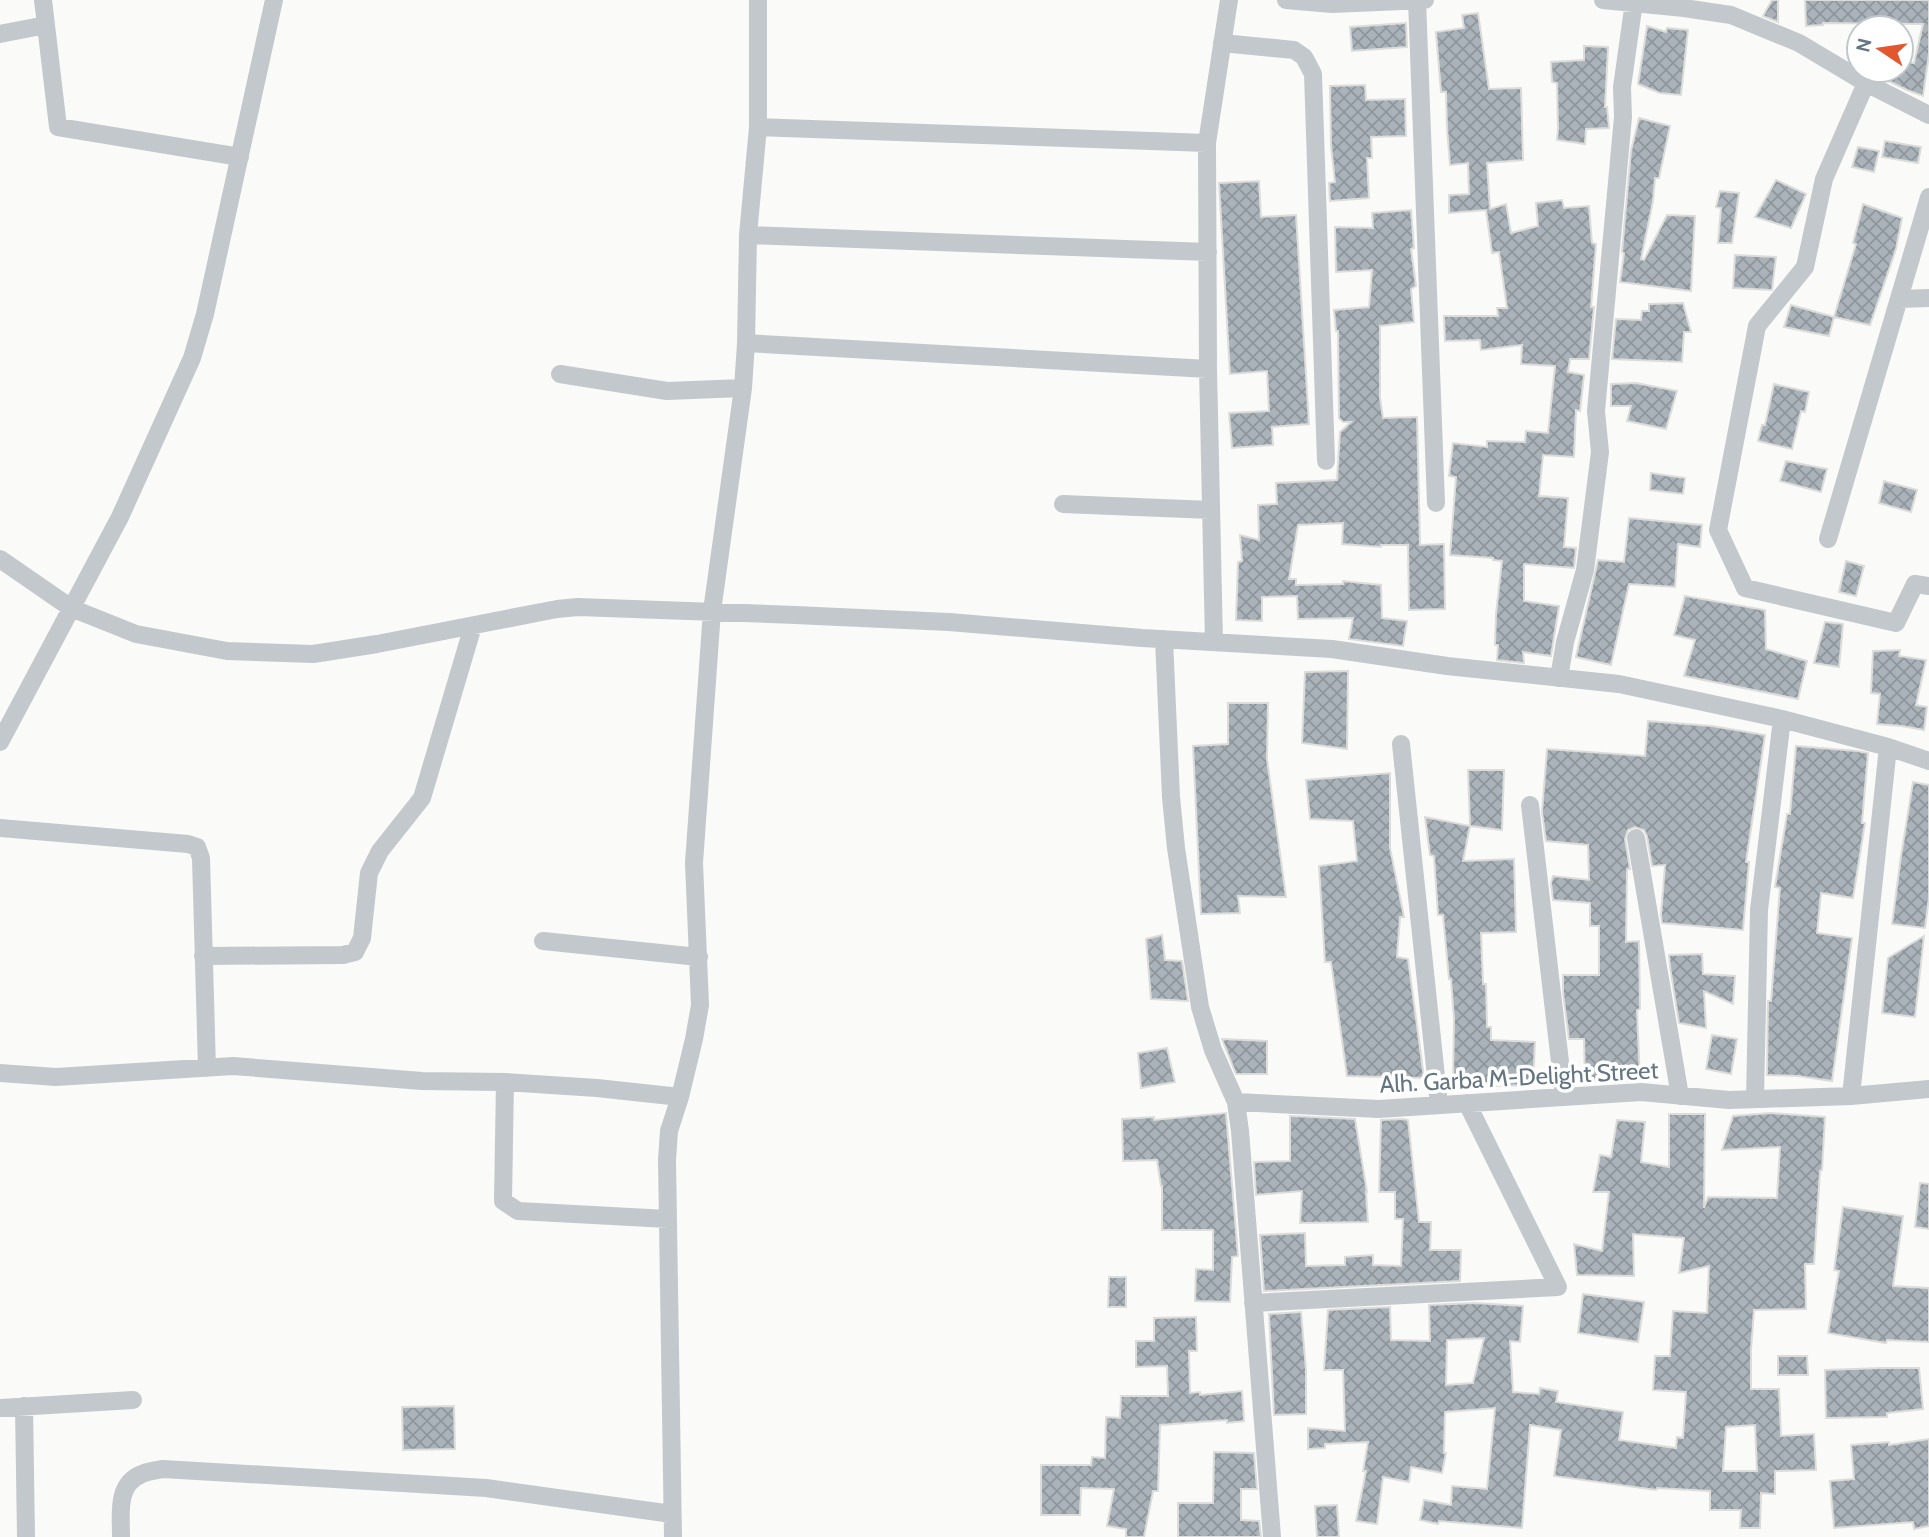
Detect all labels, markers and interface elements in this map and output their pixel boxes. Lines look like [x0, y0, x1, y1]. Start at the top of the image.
north arrow [1845, 14, 1915, 84]
text: N [1851, 36, 1877, 54]
street label: Alh. Garba M-Delight Street [1379, 1055, 1659, 1099]

